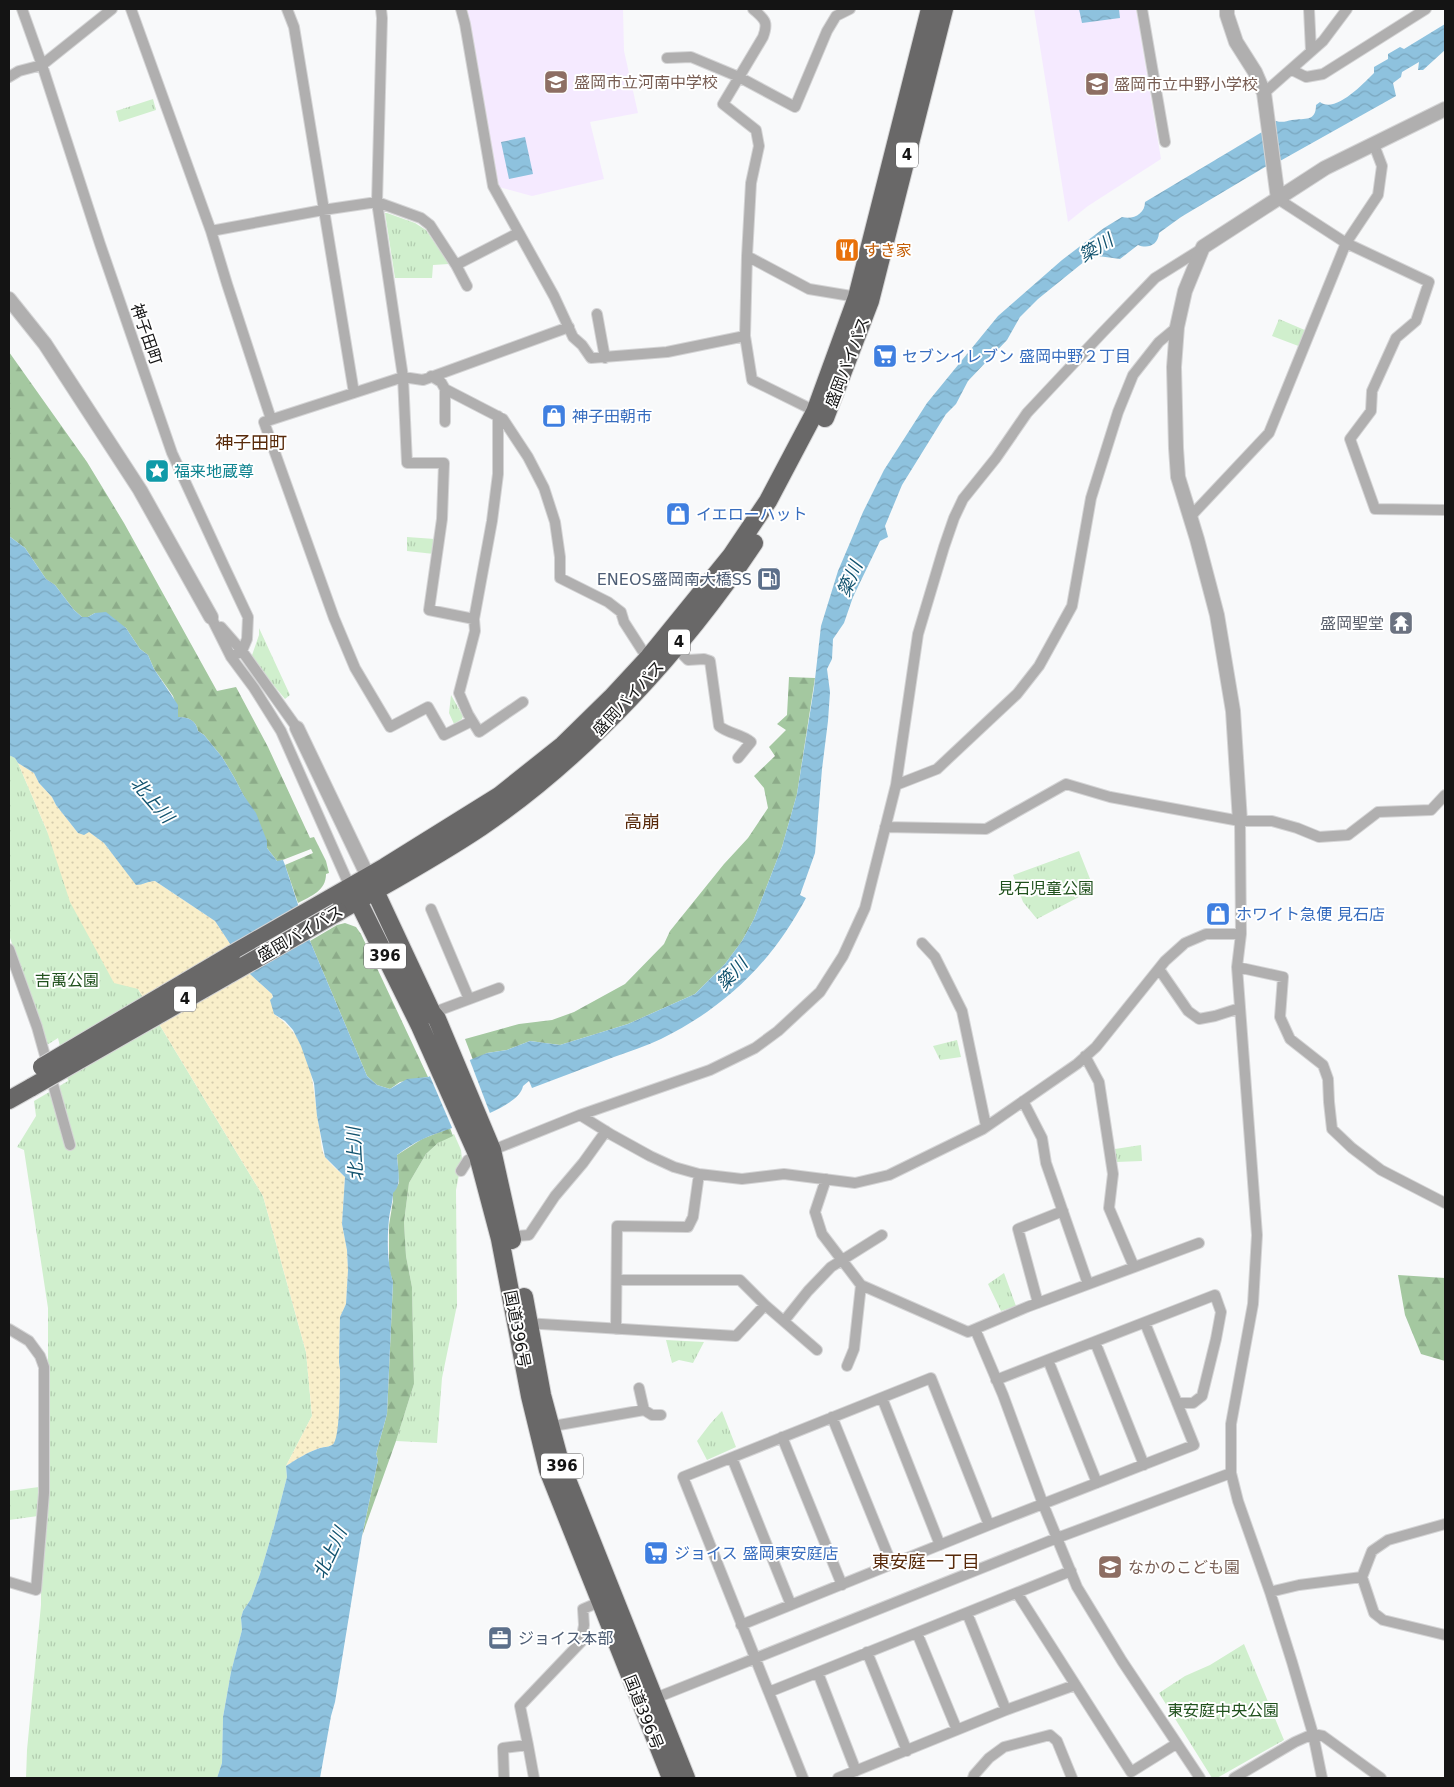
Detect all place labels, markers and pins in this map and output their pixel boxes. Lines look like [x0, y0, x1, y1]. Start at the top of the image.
school or university icon: 盛岡市立河南中学校 [543, 69, 569, 95]
school or university icon: 盛岡市立中野小学校 [1084, 71, 1110, 97]
place label: 盛岡市立河南中学校 [574, 73, 718, 92]
place label: 盛岡市立中野小学校 [1114, 75, 1258, 94]
restaurant icon: すき家 [834, 237, 860, 263]
place label: すき家 [864, 241, 912, 260]
supermarket icon: セブンイレブン 盛岡中野２丁目 [872, 343, 898, 369]
place label: セブンイレブン 盛岡中野２丁目 [902, 347, 1131, 366]
shop icon: 神子田朝市 [541, 403, 567, 429]
place label: 神子田朝市 [572, 407, 652, 426]
place icon: 福来地蔵尊 [144, 458, 170, 484]
place label: 福来地蔵尊 [174, 462, 254, 481]
shop icon: イエローハット [665, 501, 691, 527]
place label: イエローハット [696, 505, 808, 524]
fuel station icon: ENEOS盛岡南大橋SS [756, 566, 782, 592]
place label: ENEOS盛岡南大橋SS [597, 570, 752, 589]
temple icon: 盛岡聖堂 [1388, 610, 1414, 636]
place label: 盛岡聖堂 [1320, 614, 1384, 633]
shop icon: ホワイト急便 見石店 [1205, 901, 1231, 927]
place label: ホワイト急便 見石店 [1236, 905, 1385, 924]
supermarket icon: ジョイス 盛岡東安庭店 [643, 1540, 669, 1566]
place label: ジョイス 盛岡東安庭店 [674, 1544, 839, 1563]
school or university icon: なかのこども園 [1097, 1554, 1123, 1580]
place label: なかのこども園 [1128, 1558, 1240, 1577]
office icon: ジョイス本部 [487, 1625, 513, 1651]
place label: ジョイス本部 [518, 1629, 614, 1648]

